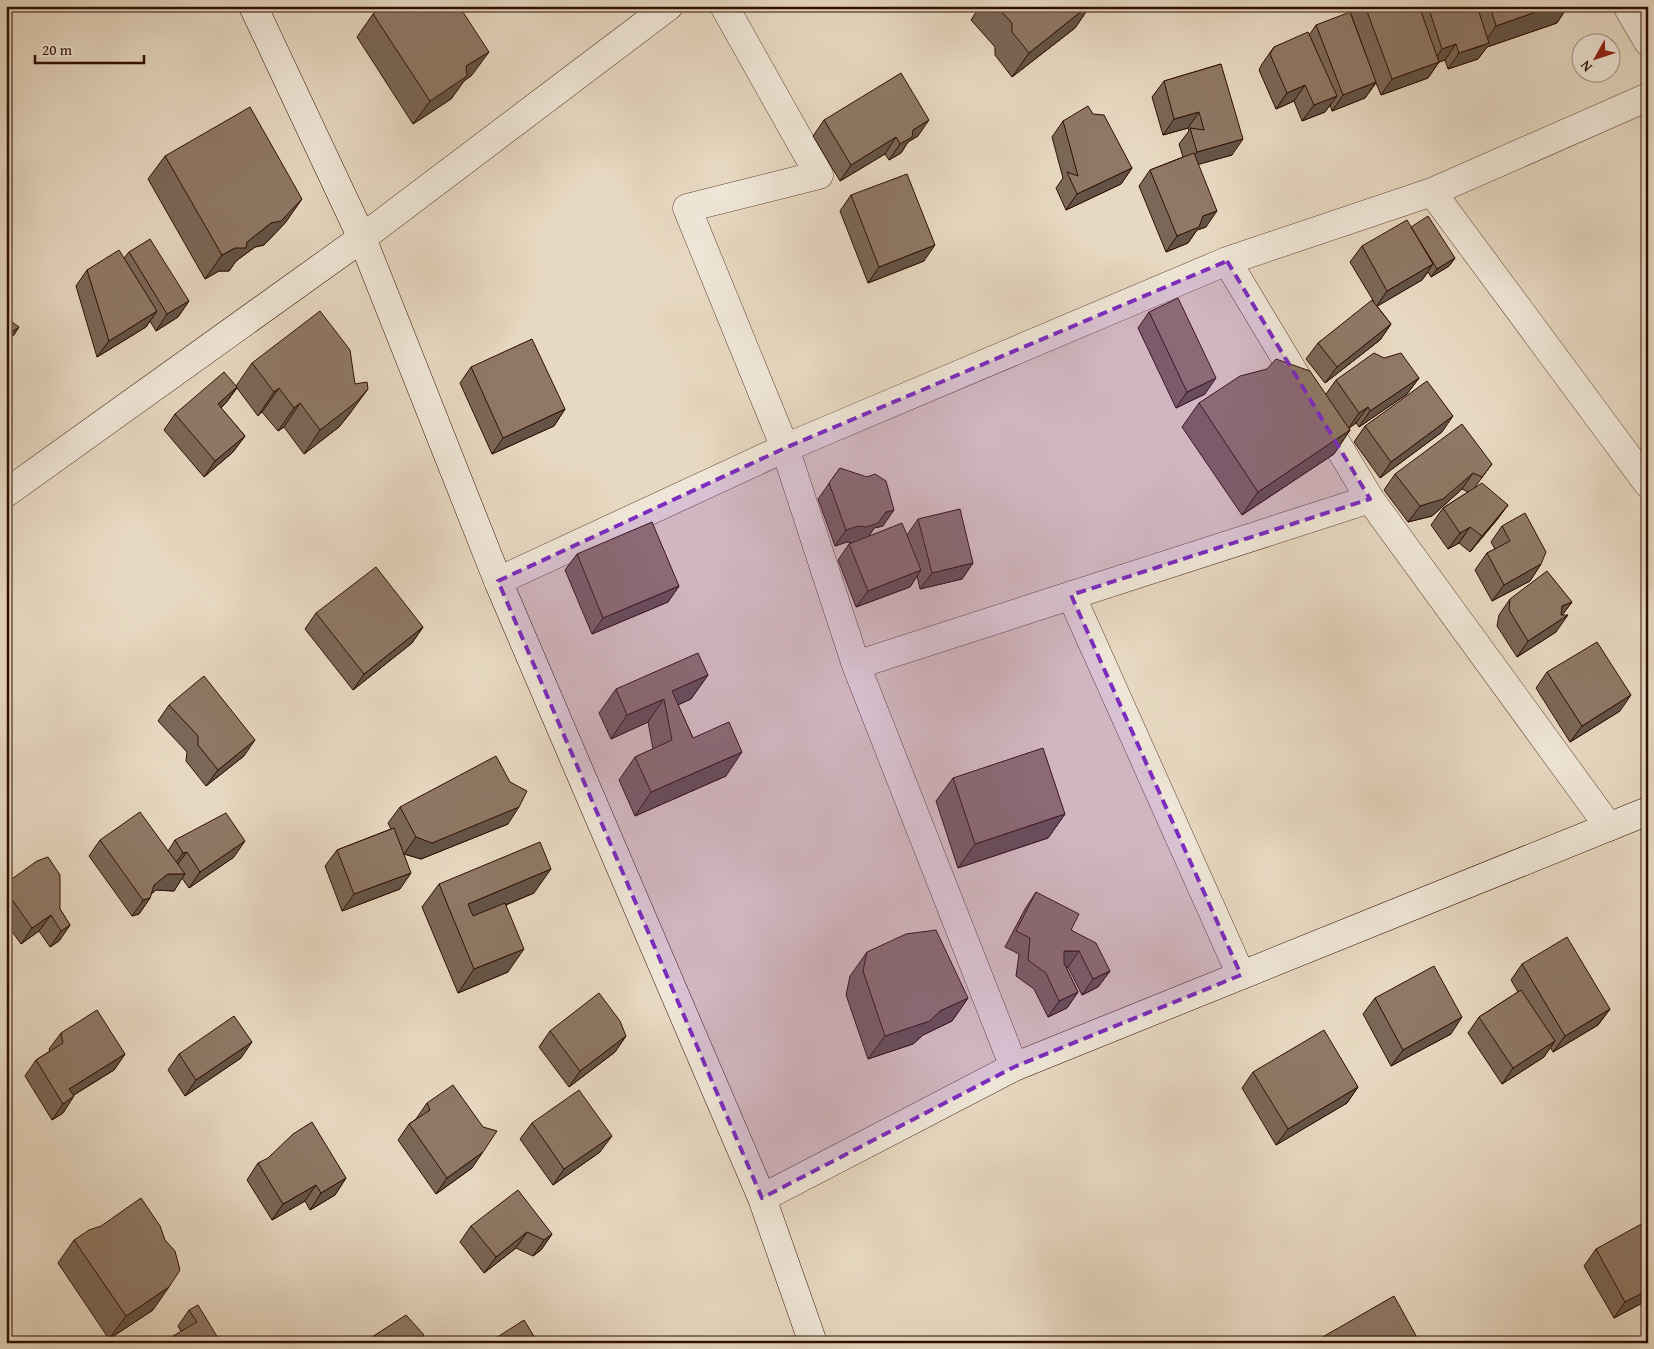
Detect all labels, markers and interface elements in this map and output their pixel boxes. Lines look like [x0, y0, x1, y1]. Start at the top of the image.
scale bar [35, 32, 144, 64]
north arrow [1572, 32, 1622, 82]
text: 20 m [42, 39, 73, 60]
text: N [1575, 56, 1597, 76]

